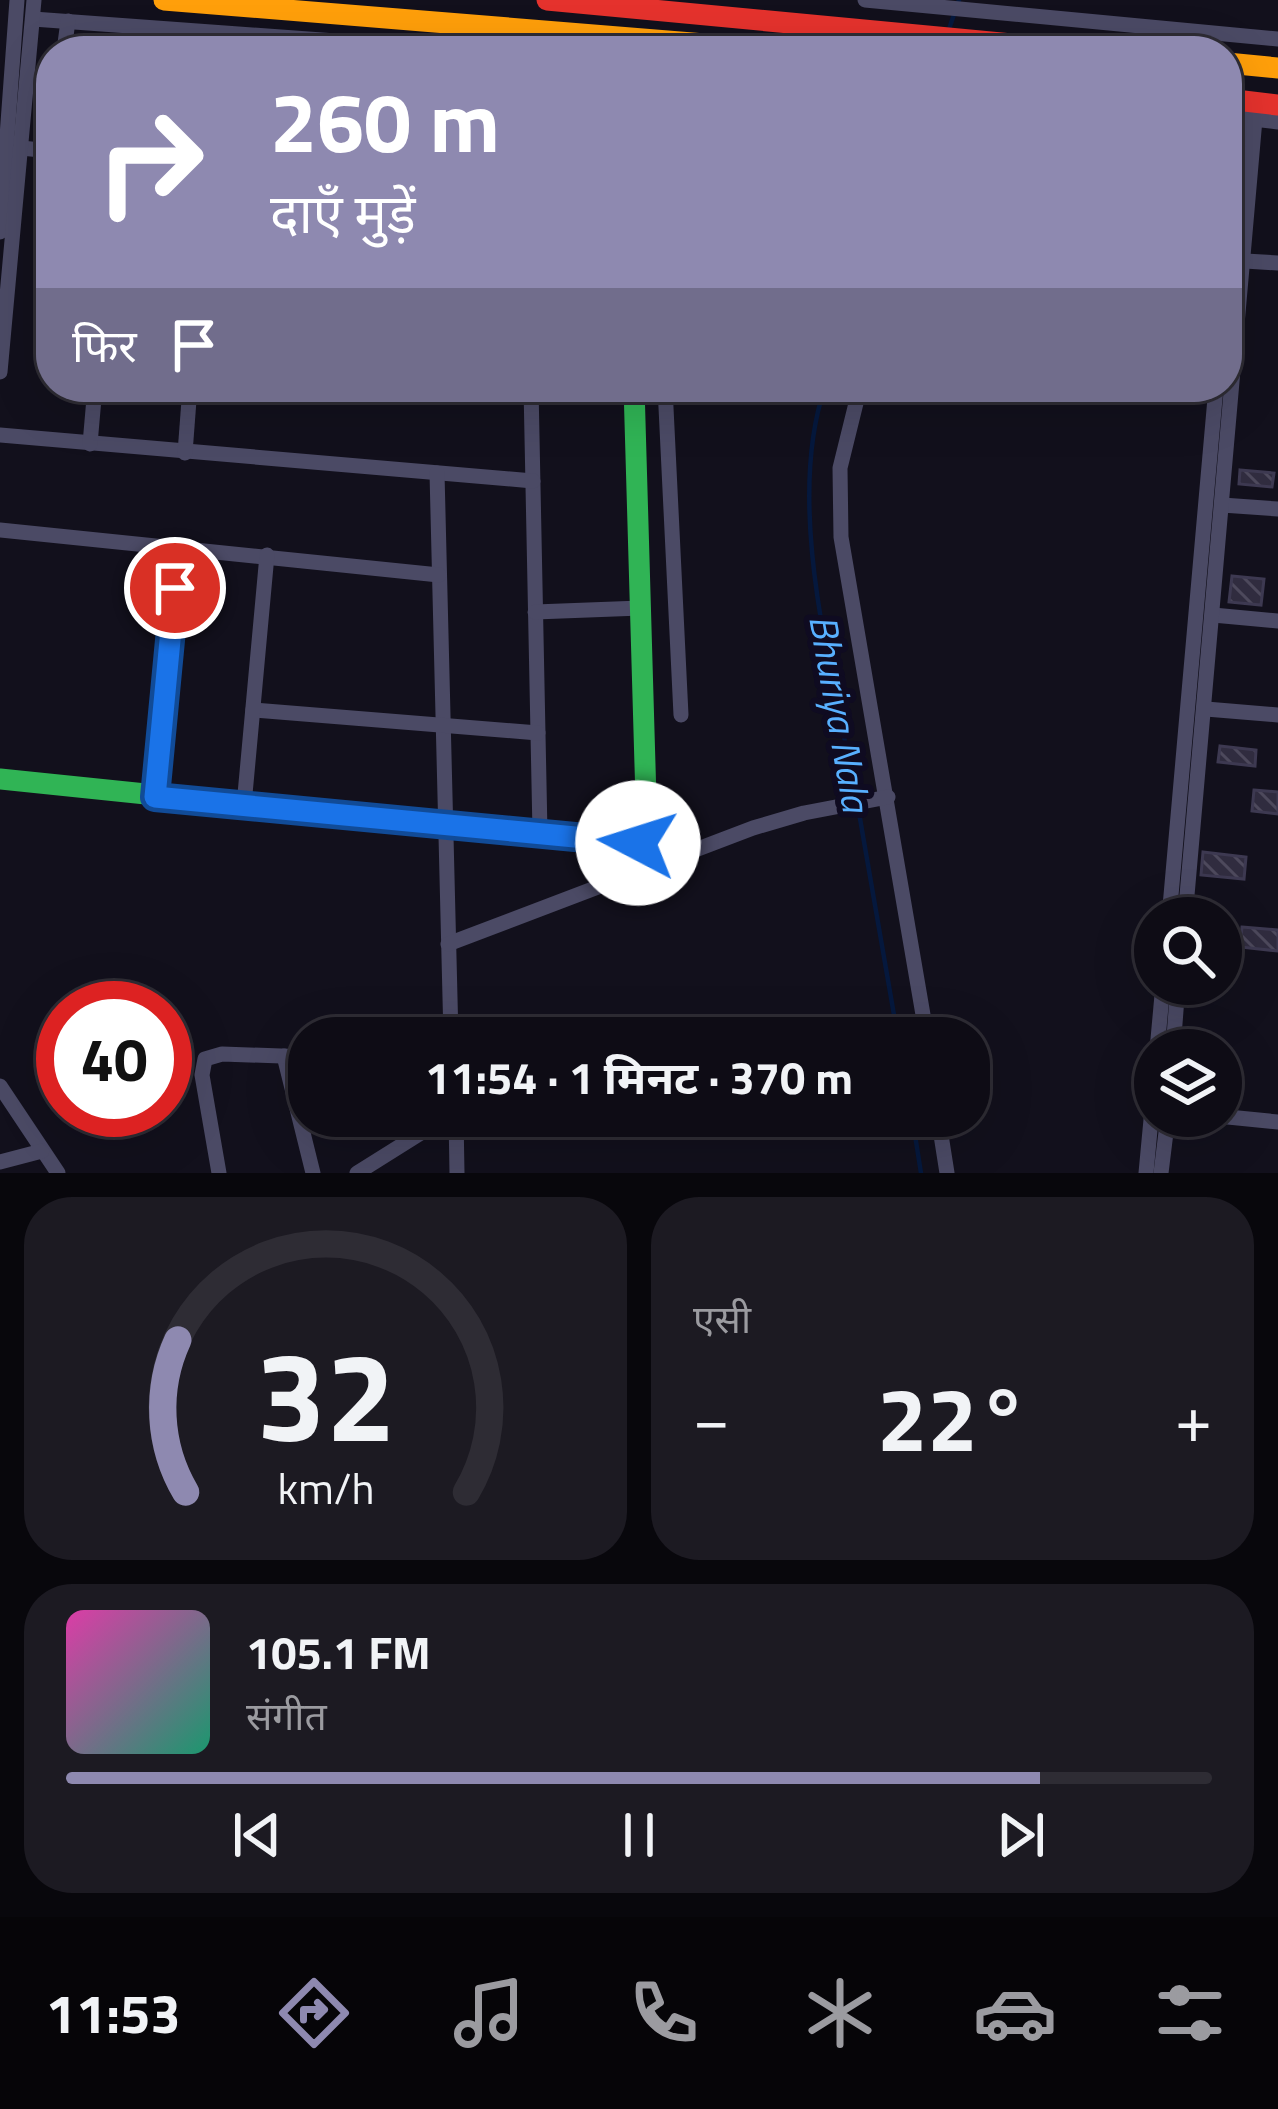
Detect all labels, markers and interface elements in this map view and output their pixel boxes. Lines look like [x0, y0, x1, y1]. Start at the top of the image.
text: 260 m [270, 57, 500, 185]
icon: right [72, 84, 228, 240]
text: दाएँ मुड़ें [270, 172, 416, 254]
text: फिर [72, 311, 137, 379]
icon: arrive [161, 312, 227, 378]
pin [124, 537, 226, 639]
icon: arrive [142, 555, 208, 621]
water label: Bhuriya Nala [794, 610, 887, 818]
position arrow [575, 780, 701, 906]
map controls [1134, 897, 1242, 1137]
button: search [1134, 897, 1242, 1005]
speed limit sign: 40 [36, 981, 192, 1137]
button: layers [1134, 1029, 1242, 1137]
text: 11:54 · 1 मिनट · 370 m [425, 1043, 853, 1111]
text: एसी [693, 1289, 751, 1348]
text: 32 [256, 1300, 395, 1489]
text: 22° [877, 1349, 1028, 1486]
text: − [693, 1367, 730, 1468]
text: + [1175, 1367, 1212, 1468]
text: km/h [277, 1454, 374, 1520]
text: 105.1 FM [246, 1618, 431, 1686]
text: संगीत [246, 1686, 327, 1745]
icon: previous [224, 1802, 290, 1868]
icon: pause [606, 1802, 672, 1868]
icon: next [988, 1802, 1054, 1868]
icon: directions [272, 1971, 356, 2055]
icon: music [447, 1971, 531, 2055]
icon: phone [622, 1971, 706, 2055]
icon: climate [798, 1971, 882, 2055]
icon: car [973, 1971, 1057, 2055]
icon: filters [1148, 1971, 1232, 2055]
text: 11:53 [46, 1972, 180, 2054]

